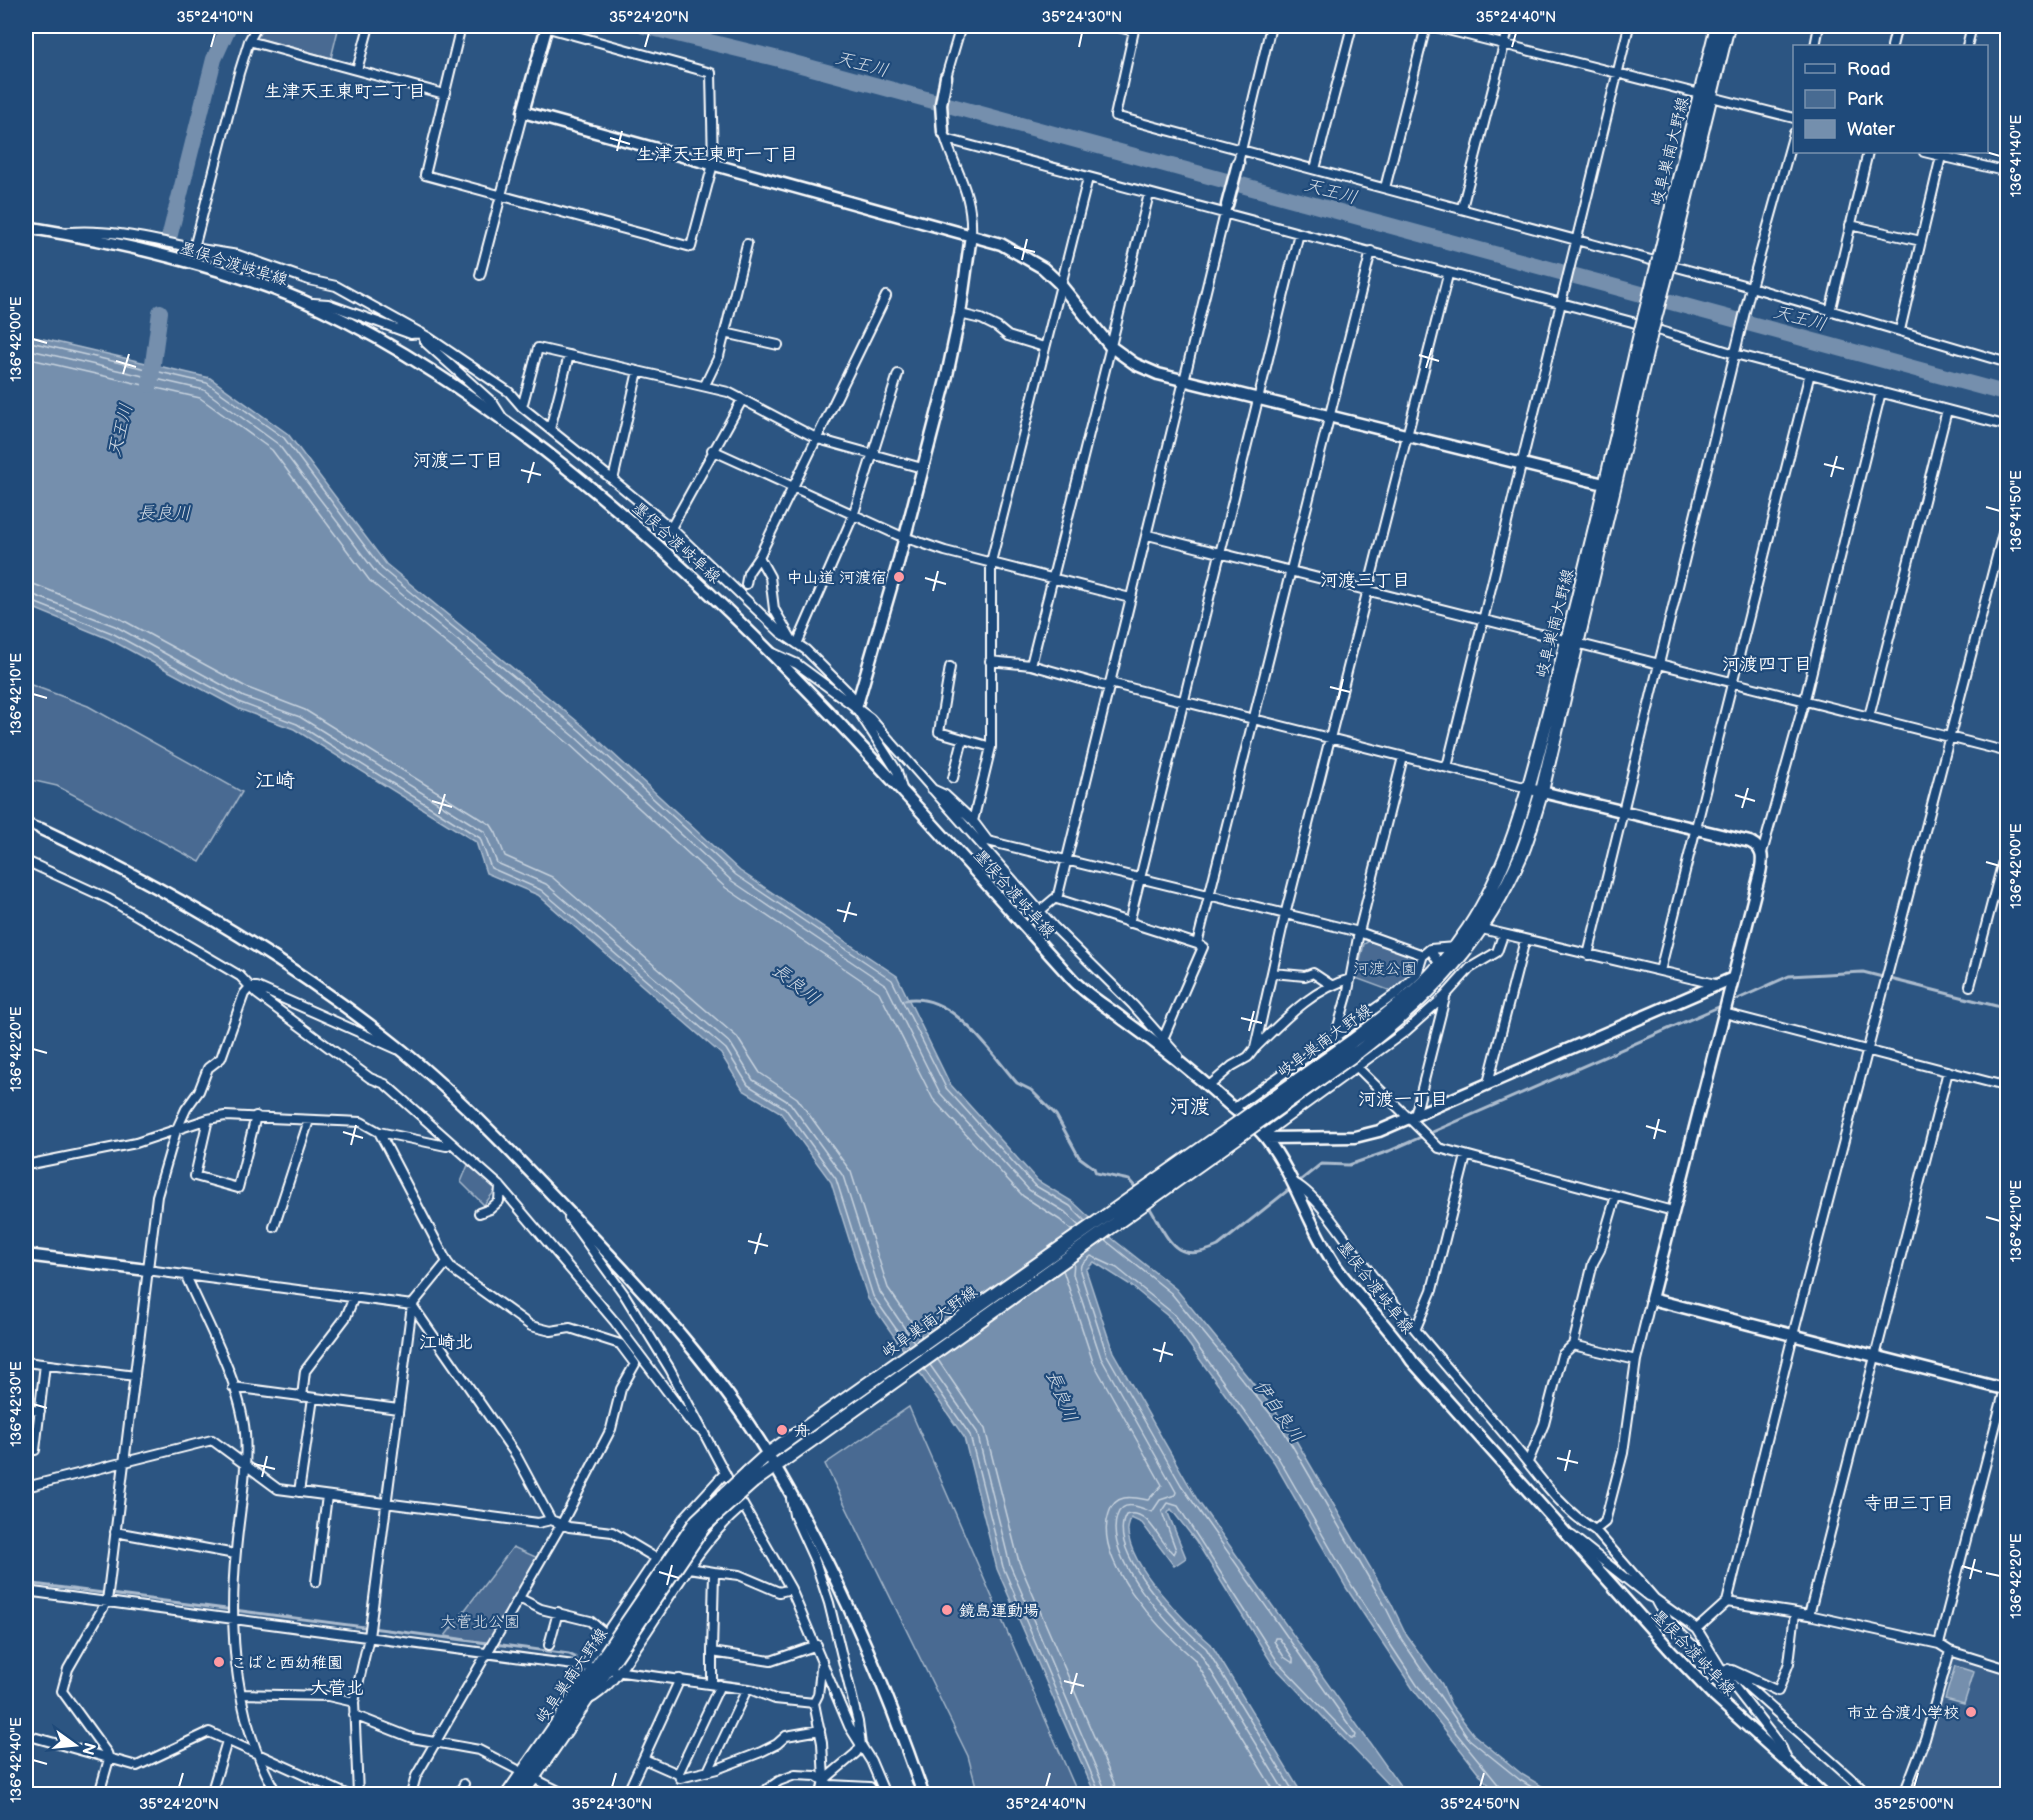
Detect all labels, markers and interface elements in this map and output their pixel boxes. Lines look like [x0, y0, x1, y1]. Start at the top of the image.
text: 35°24'10"N [176, 8, 254, 27]
text: 35°24'20"N [609, 8, 689, 27]
text: 35°24'30"N [1042, 8, 1122, 27]
text: 35°24'40"N [1476, 8, 1556, 27]
legend [1793, 45, 1988, 153]
water label: 天王川 [833, 47, 891, 82]
text: Road [1847, 59, 1891, 80]
district label: 生津天王東町二丁目 [264, 81, 426, 102]
text: Park [1847, 89, 1883, 110]
street label: 岐阜巣南大野線 [1648, 95, 1693, 208]
text: 136°41'40"E [2007, 115, 2026, 197]
text: Water [1847, 119, 1895, 140]
district label: 生津天王東町一丁目 [636, 144, 798, 165]
water label: 天王川 [1302, 174, 1360, 209]
street label: 墨俣合渡岐阜線 [177, 239, 290, 290]
text: 136°42'00"E [7, 296, 26, 382]
water label: 天王川 [1771, 301, 1829, 336]
water label: 天王川 [104, 401, 137, 459]
district label: 河渡二丁目 [413, 450, 503, 471]
text: 136°41'50"E [2007, 470, 2026, 552]
street label: 墨俣合渡岐阜線 [628, 499, 724, 588]
water label: 長良川 [137, 503, 191, 524]
street label: 岐阜巣南大野線 [1533, 567, 1578, 680]
place label: 中山道 河渡宿 [787, 569, 887, 588]
marker: 中山道 河渡宿 [892, 570, 906, 584]
district label: 河渡三丁目 [1320, 570, 1410, 591]
text: 136°42'10"E [7, 653, 26, 735]
district label: 河渡四丁目 [1722, 654, 1812, 675]
district label: 江崎 [255, 769, 295, 793]
text: 136°42'00"E [2007, 823, 2026, 909]
street label: 墨俣合渡岐阜線 [969, 846, 1058, 942]
water label: 長良川 [768, 959, 823, 1009]
park label: 河渡公園 [1353, 960, 1417, 979]
street label: 岐阜巣南大野線 [1274, 1001, 1376, 1082]
text: 136°42'20"E [7, 1006, 26, 1092]
district label: 河渡一丁目 [1358, 1089, 1448, 1110]
district label: 河渡 [1170, 1095, 1210, 1119]
text: 136°42'10"E [2007, 1180, 2026, 1262]
street label: 墨俣合渡岐阜線 [1333, 1238, 1417, 1338]
street label: 岐阜巣南大野線 [879, 1282, 981, 1362]
district label: 江崎北 [419, 1332, 473, 1353]
text: 136°42'30"E [7, 1361, 26, 1447]
water label: 長良川 [1042, 1367, 1081, 1425]
water label: 伊自良川 [1249, 1376, 1308, 1447]
place label: 舟 [794, 1422, 810, 1441]
marker: 舟 [775, 1423, 789, 1437]
district label: 寺田三丁目 [1864, 1493, 1954, 1514]
text: 136°42'20"E [2007, 1533, 2026, 1619]
place label: 鏡島運動場 [959, 1602, 1039, 1621]
marker: 鏡島運動場 [940, 1603, 954, 1617]
street label: 墨俣合渡岐阜線 [1647, 1606, 1739, 1700]
park label: 大菅北公園 [440, 1613, 520, 1632]
street label: 岐阜巣南大野線 [532, 1625, 612, 1727]
place label: こばと西幼稚園 [231, 1654, 343, 1673]
marker: こばと西幼稚園 [212, 1655, 226, 1669]
district label: 大菅北 [310, 1678, 364, 1699]
place label: 市立合渡小学校 [1847, 1704, 1959, 1723]
marker: 市立合渡小学校 [1964, 1705, 1978, 1719]
north arrow [45, 1715, 105, 1775]
text: 136°42'40"E [7, 1717, 26, 1803]
text: N [77, 1740, 99, 1757]
text: 35°24'20"N [139, 1795, 219, 1814]
text: 35°24'30"N [572, 1795, 652, 1814]
text: 35°24'40"N [1006, 1795, 1086, 1814]
text: 35°24'50"N [1440, 1795, 1520, 1814]
text: 35°25'00"N [1874, 1795, 1954, 1814]

